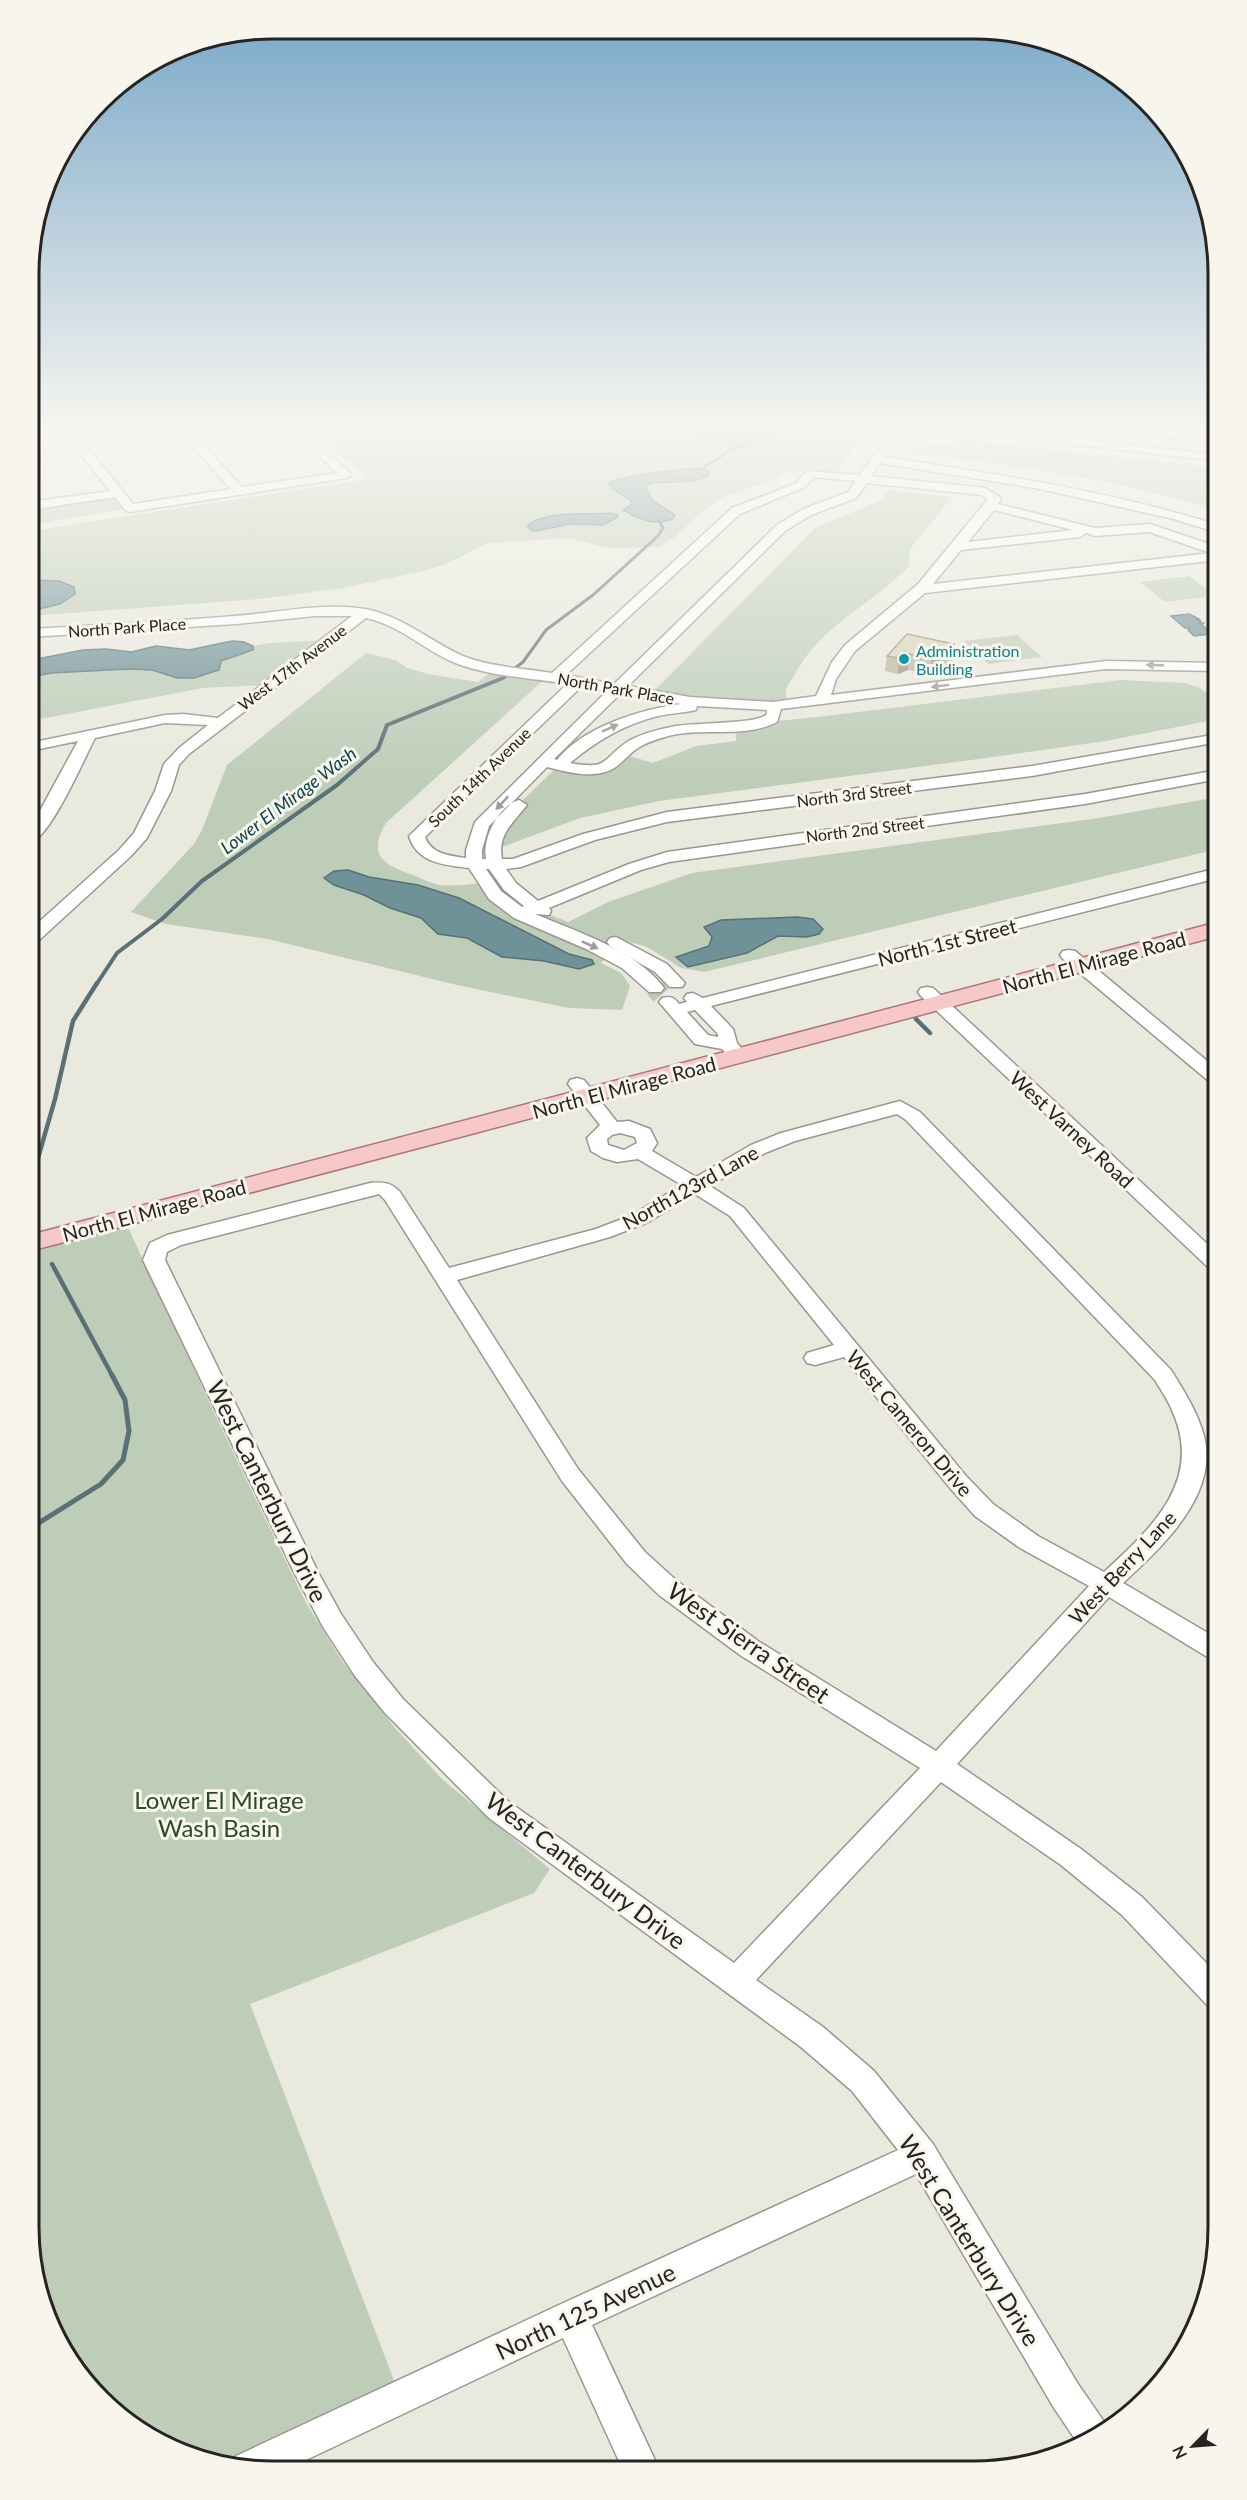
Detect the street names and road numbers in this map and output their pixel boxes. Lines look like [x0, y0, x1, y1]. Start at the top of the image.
street label: North Park Place [67, 613, 187, 641]
street label: West 17th Avenue [234, 620, 350, 714]
street label: North Park Place [556, 668, 676, 708]
street label: South 14th Avenue [424, 723, 534, 831]
street label: North 3rd Street [795, 777, 913, 810]
street label: North 2nd Street [805, 812, 925, 846]
street label: North 1st Street [875, 913, 1019, 971]
street label: North El Mirage Road [1000, 926, 1188, 998]
street label: North El Mirage Road [530, 1051, 718, 1123]
street label: West Varney Road [1005, 1066, 1139, 1192]
street label: North123rd Lane [618, 1140, 762, 1234]
street label: North El Mirage Road [60, 1174, 248, 1246]
street label: West Cameron Drive [842, 1345, 978, 1501]
street label: West Canterbury Drive [202, 1375, 334, 1607]
street label: West Berry Lane [1063, 1505, 1181, 1629]
street label: West Sierra Street [662, 1575, 836, 1709]
street label: West Canterbury Drive [480, 1785, 692, 1955]
street label: West Canterbury Drive [893, 2129, 1047, 2351]
street label: North 125 Avenue [491, 2257, 679, 2365]

